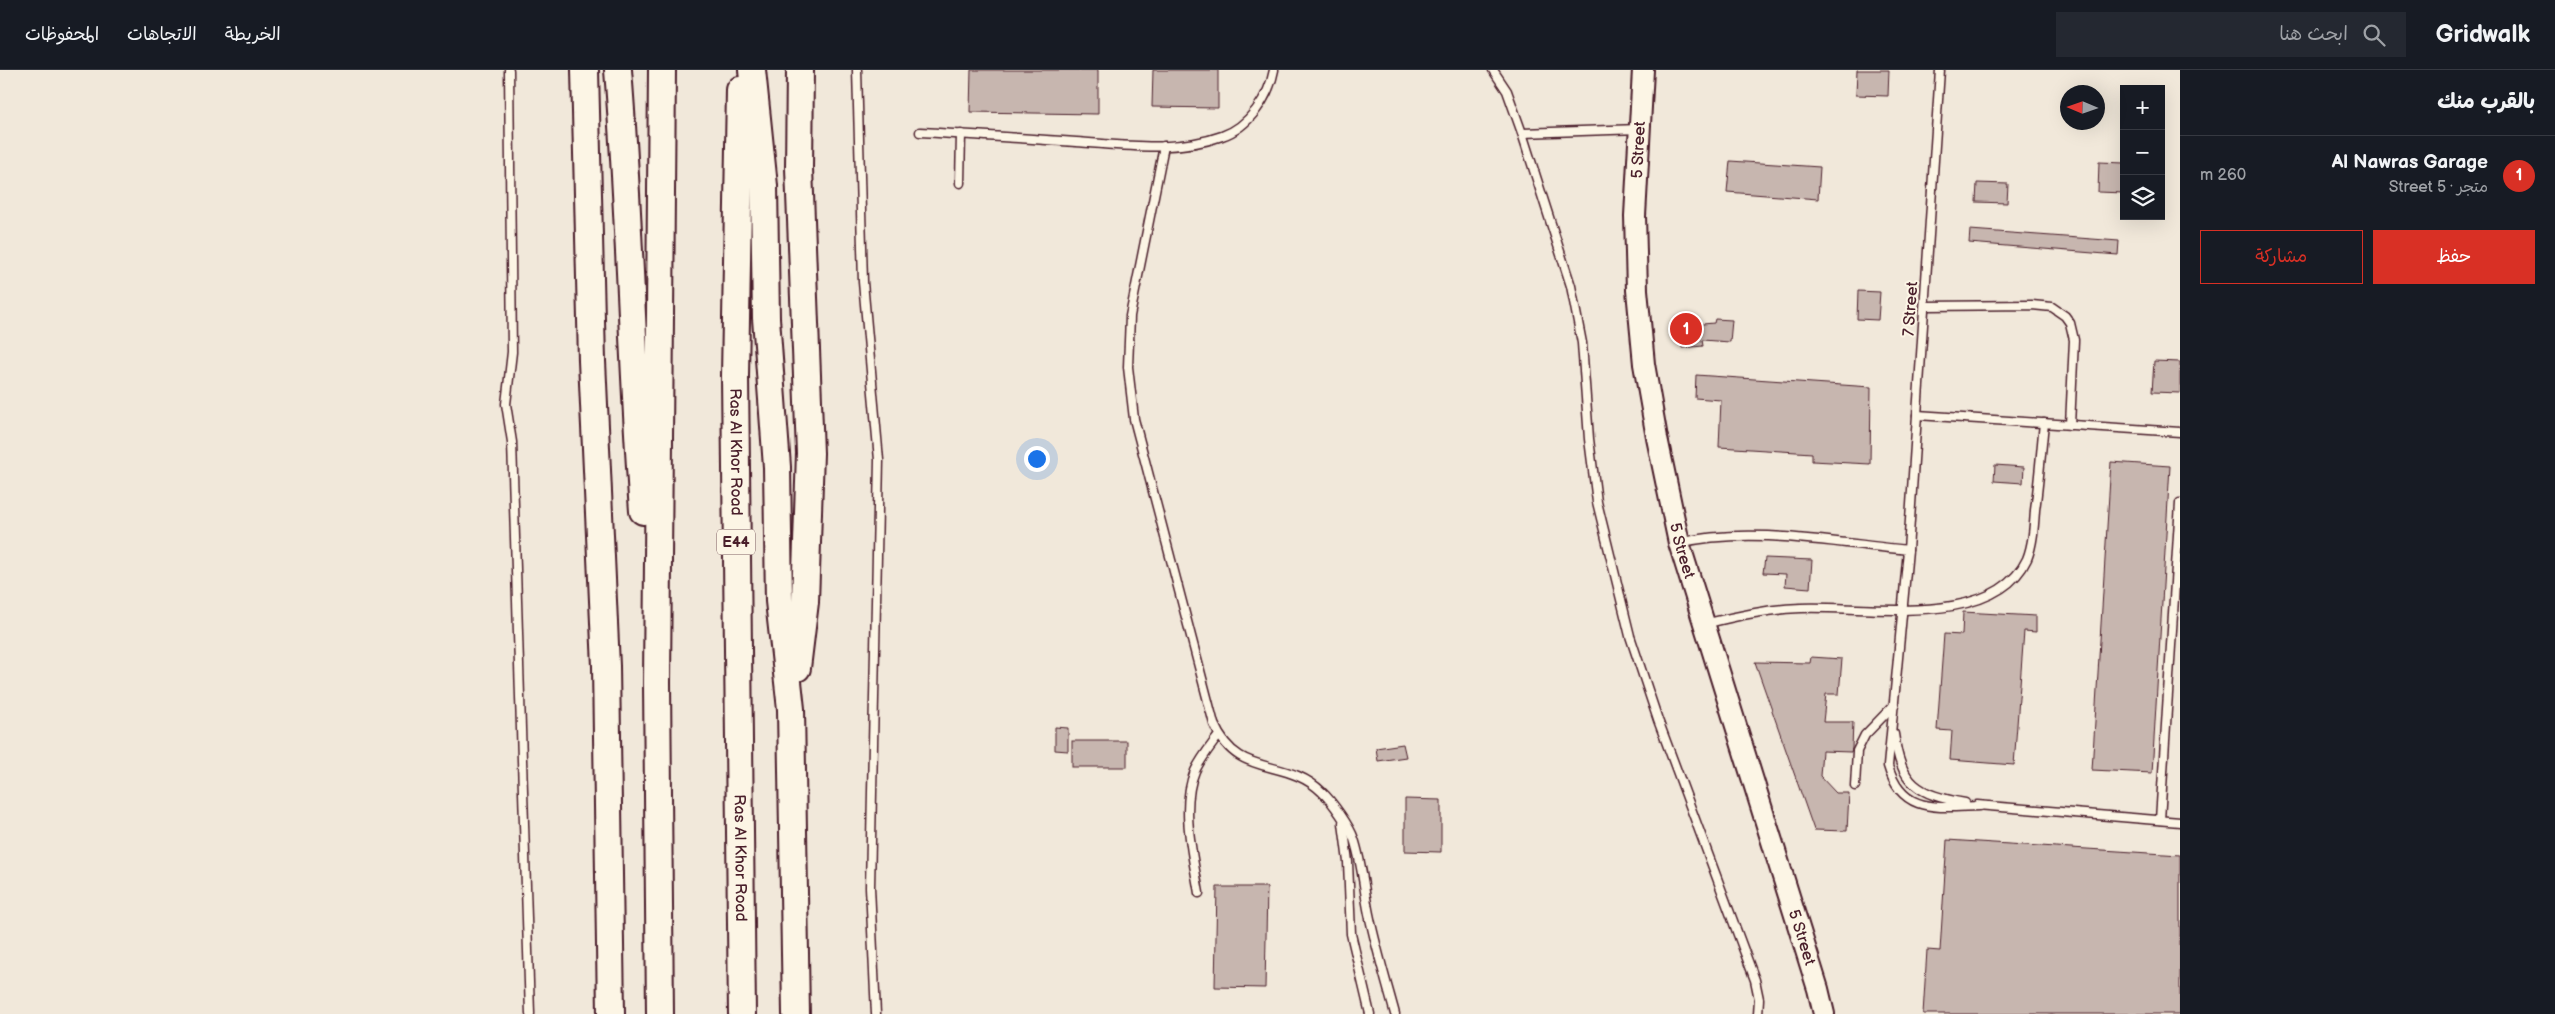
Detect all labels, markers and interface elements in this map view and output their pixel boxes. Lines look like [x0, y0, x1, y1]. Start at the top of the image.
search box [2056, 12, 2406, 57]
text: Gridwalk [2436, 20, 2530, 49]
icon: search [2360, 21, 2388, 49]
text: ابحث هنا [2279, 23, 2348, 46]
text: المحفوظات [25, 24, 99, 45]
text: الاتجاهات [127, 24, 197, 45]
text: الخريطة [225, 24, 281, 45]
north arrow [2060, 85, 2105, 130]
map controls [2120, 85, 2165, 220]
button: + [2120, 85, 2165, 130]
text: بالقرب منك [2437, 89, 2535, 114]
street label: 5 Street [1628, 121, 1650, 179]
button: − [2120, 130, 2165, 175]
text: Al Nawras Garage [2332, 151, 2488, 174]
text: 260 m [2200, 166, 2246, 185]
text: 1 [2516, 166, 2522, 185]
button: layers [2120, 175, 2165, 220]
text: متجر · 5 Street [2389, 178, 2488, 197]
button: مشاركة [2200, 230, 2363, 284]
button: حفظ [2373, 230, 2535, 284]
street label: 7 Street [1900, 281, 1922, 337]
pin: 1 [1670, 310, 1702, 348]
street label: Ras Al Khor Road [726, 388, 746, 516]
your location [1024, 446, 1050, 472]
street label: 5 Street [1665, 521, 1699, 581]
road number: E44 [717, 530, 755, 554]
street label: Ras Al Khor Road [730, 794, 750, 922]
street label: 5 Street [1784, 907, 1819, 967]

